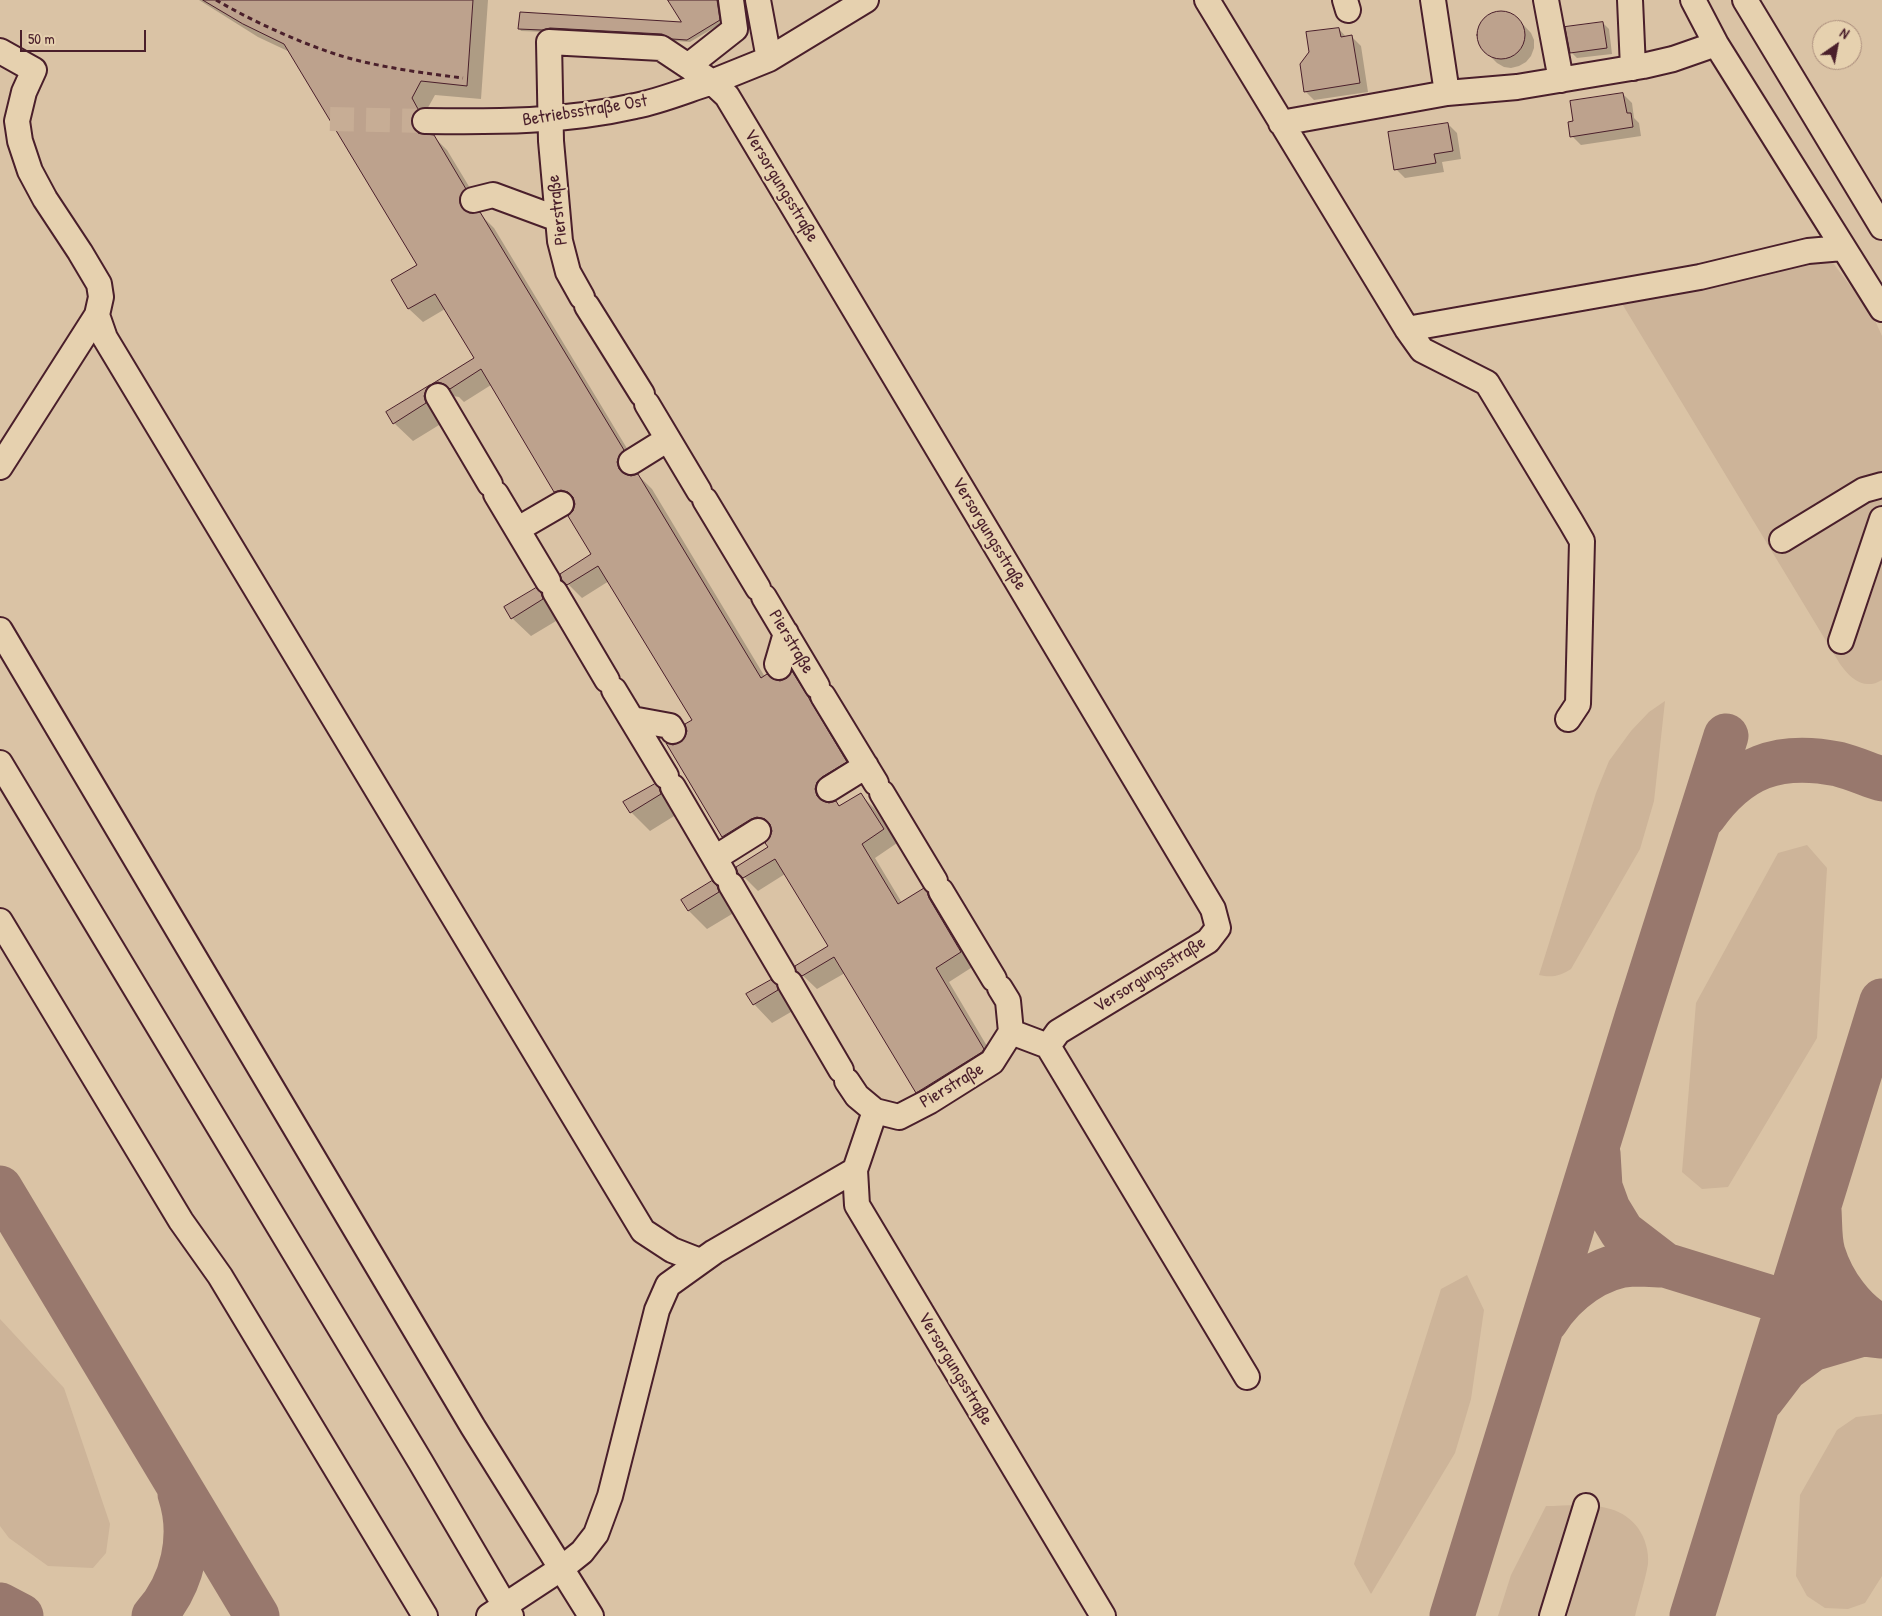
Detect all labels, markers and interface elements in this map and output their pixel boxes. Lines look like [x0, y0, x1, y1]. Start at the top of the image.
scale bar [22, 20, 149, 52]
north arrow [1812, 20, 1862, 70]
text: N [1837, 23, 1853, 43]
text: 50 m [28, 28, 55, 49]
street label: Betriebsstraße Ost [521, 90, 649, 132]
street label: Versorgungsstraße [739, 126, 823, 246]
street label: Pierstraße [543, 174, 573, 246]
street label: Versorgungsstraße [947, 474, 1031, 594]
street label: Pierstraße [764, 606, 818, 678]
street label: Versorgungsstraße [1090, 932, 1210, 1018]
street label: Pierstraße [916, 1059, 988, 1113]
street label: Versorgungsstraße [913, 1309, 997, 1429]

